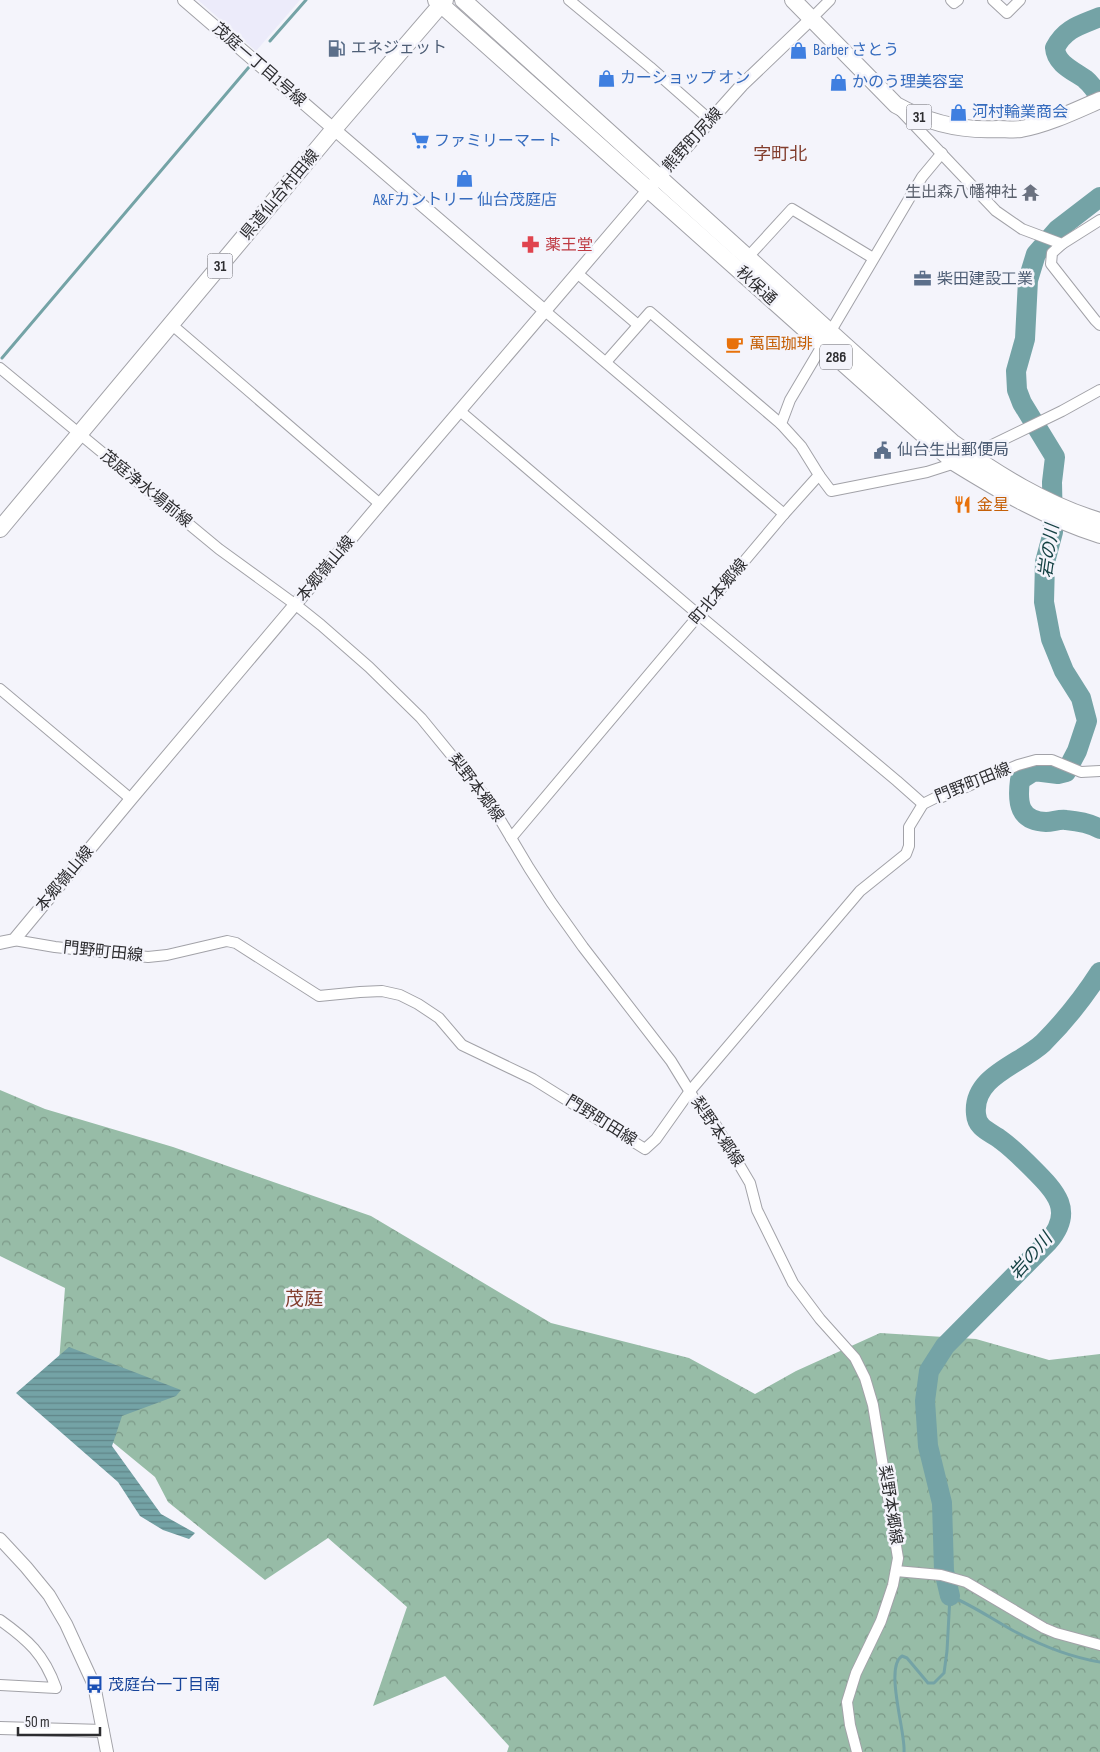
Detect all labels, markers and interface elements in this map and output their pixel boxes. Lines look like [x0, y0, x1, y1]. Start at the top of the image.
street label: 茂庭一丁目1号線 [208, 19, 310, 111]
fuel station icon: エネジェット [327, 38, 347, 58]
place label: エネジェット [351, 39, 447, 58]
shop icon: Barber さとう [789, 40, 809, 60]
place label: Barber さとう [813, 41, 899, 60]
shop icon: カーショップ オン [596, 68, 616, 88]
place label: カーショップ オン [620, 69, 750, 88]
shop icon: かのう理美容室 [828, 72, 848, 92]
place label: かのう理美容室 [852, 73, 964, 92]
shop icon: 河村輪業商会 [948, 102, 968, 122]
place label: 河村輪業商会 [972, 103, 1068, 122]
street label: 熊野町尻線 [659, 104, 727, 176]
road number: 31 [906, 104, 932, 130]
supermarket icon: ファミリーマート [410, 131, 430, 151]
place label: ファミリーマート [434, 132, 562, 151]
district label: 字町北 [753, 144, 807, 165]
street label: 県道仙台村田線 [237, 146, 323, 244]
shop icon: A&Fカントリー 仙台茂庭店 [455, 168, 475, 188]
temple icon: 生出森八幡神社 [1021, 182, 1041, 202]
place label: 生出森八幡神社 [905, 183, 1017, 202]
place label: A&Fカントリー 仙台茂庭店 [372, 191, 557, 210]
pharmacy icon: 薬王堂 [521, 235, 541, 255]
place label: 薬王堂 [545, 236, 593, 255]
road number: 31 [208, 254, 232, 278]
street label: 秋保通 [732, 263, 780, 309]
office icon: 柴田建設工業 [913, 269, 933, 289]
place label: 柴田建設工業 [937, 270, 1033, 289]
cafe icon: 萬国珈琲 [725, 334, 745, 354]
place label: 萬国珈琲 [749, 335, 813, 354]
road number: 286 [820, 344, 852, 370]
public building icon: 仙台生出郵便局 [873, 440, 893, 460]
place label: 仙台生出郵便局 [897, 441, 1009, 460]
street label: 茂庭浄水場前線 [96, 446, 196, 532]
restaurant icon: 金星 [953, 495, 973, 515]
place label: 金星 [977, 496, 1009, 515]
water label: 岩の川 [1035, 521, 1063, 579]
street label: 本郷嶺山線 [293, 532, 359, 606]
street label: 町北本郷線 [686, 555, 752, 629]
street label: 梨野本郷線 [444, 750, 508, 826]
street label: 門野町田線 [932, 759, 1014, 807]
street label: 本郷嶺山線 [32, 842, 98, 916]
street label: 門野町田線 [62, 938, 144, 966]
street label: 門野町田線 [562, 1092, 640, 1150]
street label: 梨野本郷線 [687, 1094, 747, 1170]
water label: 岩の川 [1005, 1227, 1058, 1283]
district label: 茂庭 [285, 1288, 323, 1311]
street label: 梨野本郷線 [874, 1464, 906, 1546]
bus stop icon: 茂庭台一丁目南 [84, 1675, 104, 1695]
place label: 茂庭台一丁目南 [108, 1676, 220, 1695]
scale bar [18, 1704, 100, 1736]
text: 50 m [25, 1713, 50, 1732]

